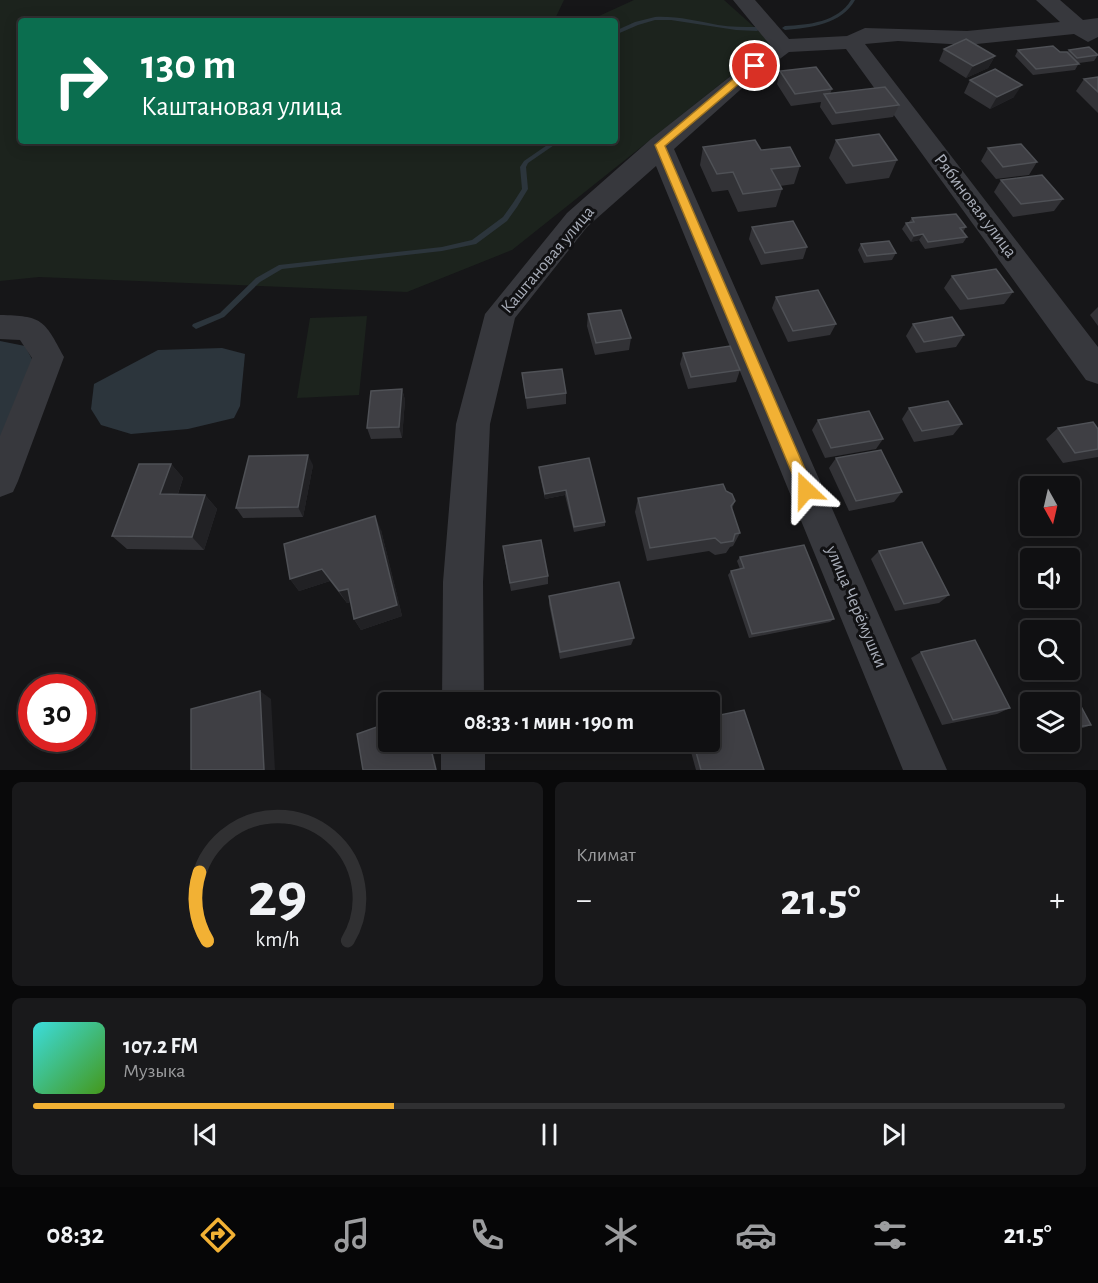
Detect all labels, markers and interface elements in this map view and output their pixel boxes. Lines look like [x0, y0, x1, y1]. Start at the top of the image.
pin [729, 40, 780, 91]
icon: right [42, 42, 120, 120]
text: 130 m [141, 44, 236, 86]
icon: arrive [738, 49, 771, 82]
text: Каштановая улица [141, 93, 342, 120]
street label: Рябиновая улица [930, 150, 1020, 261]
street label: Каштановая улица [498, 203, 598, 317]
position arrow [774, 458, 838, 522]
north arrow [1020, 476, 1080, 536]
map controls [1020, 476, 1080, 752]
street label: улица Черёмушки [822, 542, 890, 671]
button: sound [1020, 548, 1080, 608]
button: search [1020, 620, 1080, 680]
speed limit sign: 30 [18, 674, 96, 752]
button: layers [1020, 692, 1080, 752]
text: 08:33 · 1 мин · 190 m [464, 711, 634, 733]
text: Климат [576, 845, 636, 865]
text: 29 [248, 865, 307, 927]
text: 21.5° [780, 878, 861, 923]
text: − [576, 884, 592, 917]
text: + [1049, 884, 1065, 917]
text: km/h [255, 929, 300, 950]
text: 107.2 FM [123, 1035, 198, 1057]
text: Музыка [123, 1061, 185, 1081]
icon: previous [189, 1118, 222, 1151]
icon: pause [533, 1118, 566, 1151]
icon: next [877, 1118, 910, 1151]
icon: directions [197, 1214, 239, 1256]
icon: music [331, 1214, 373, 1256]
icon: phone [466, 1214, 508, 1256]
icon: climate [600, 1214, 642, 1256]
icon: car [735, 1214, 777, 1256]
icon: filters [869, 1214, 911, 1256]
text: 08:32 [46, 1221, 104, 1248]
text: 21.5° [1004, 1221, 1052, 1248]

